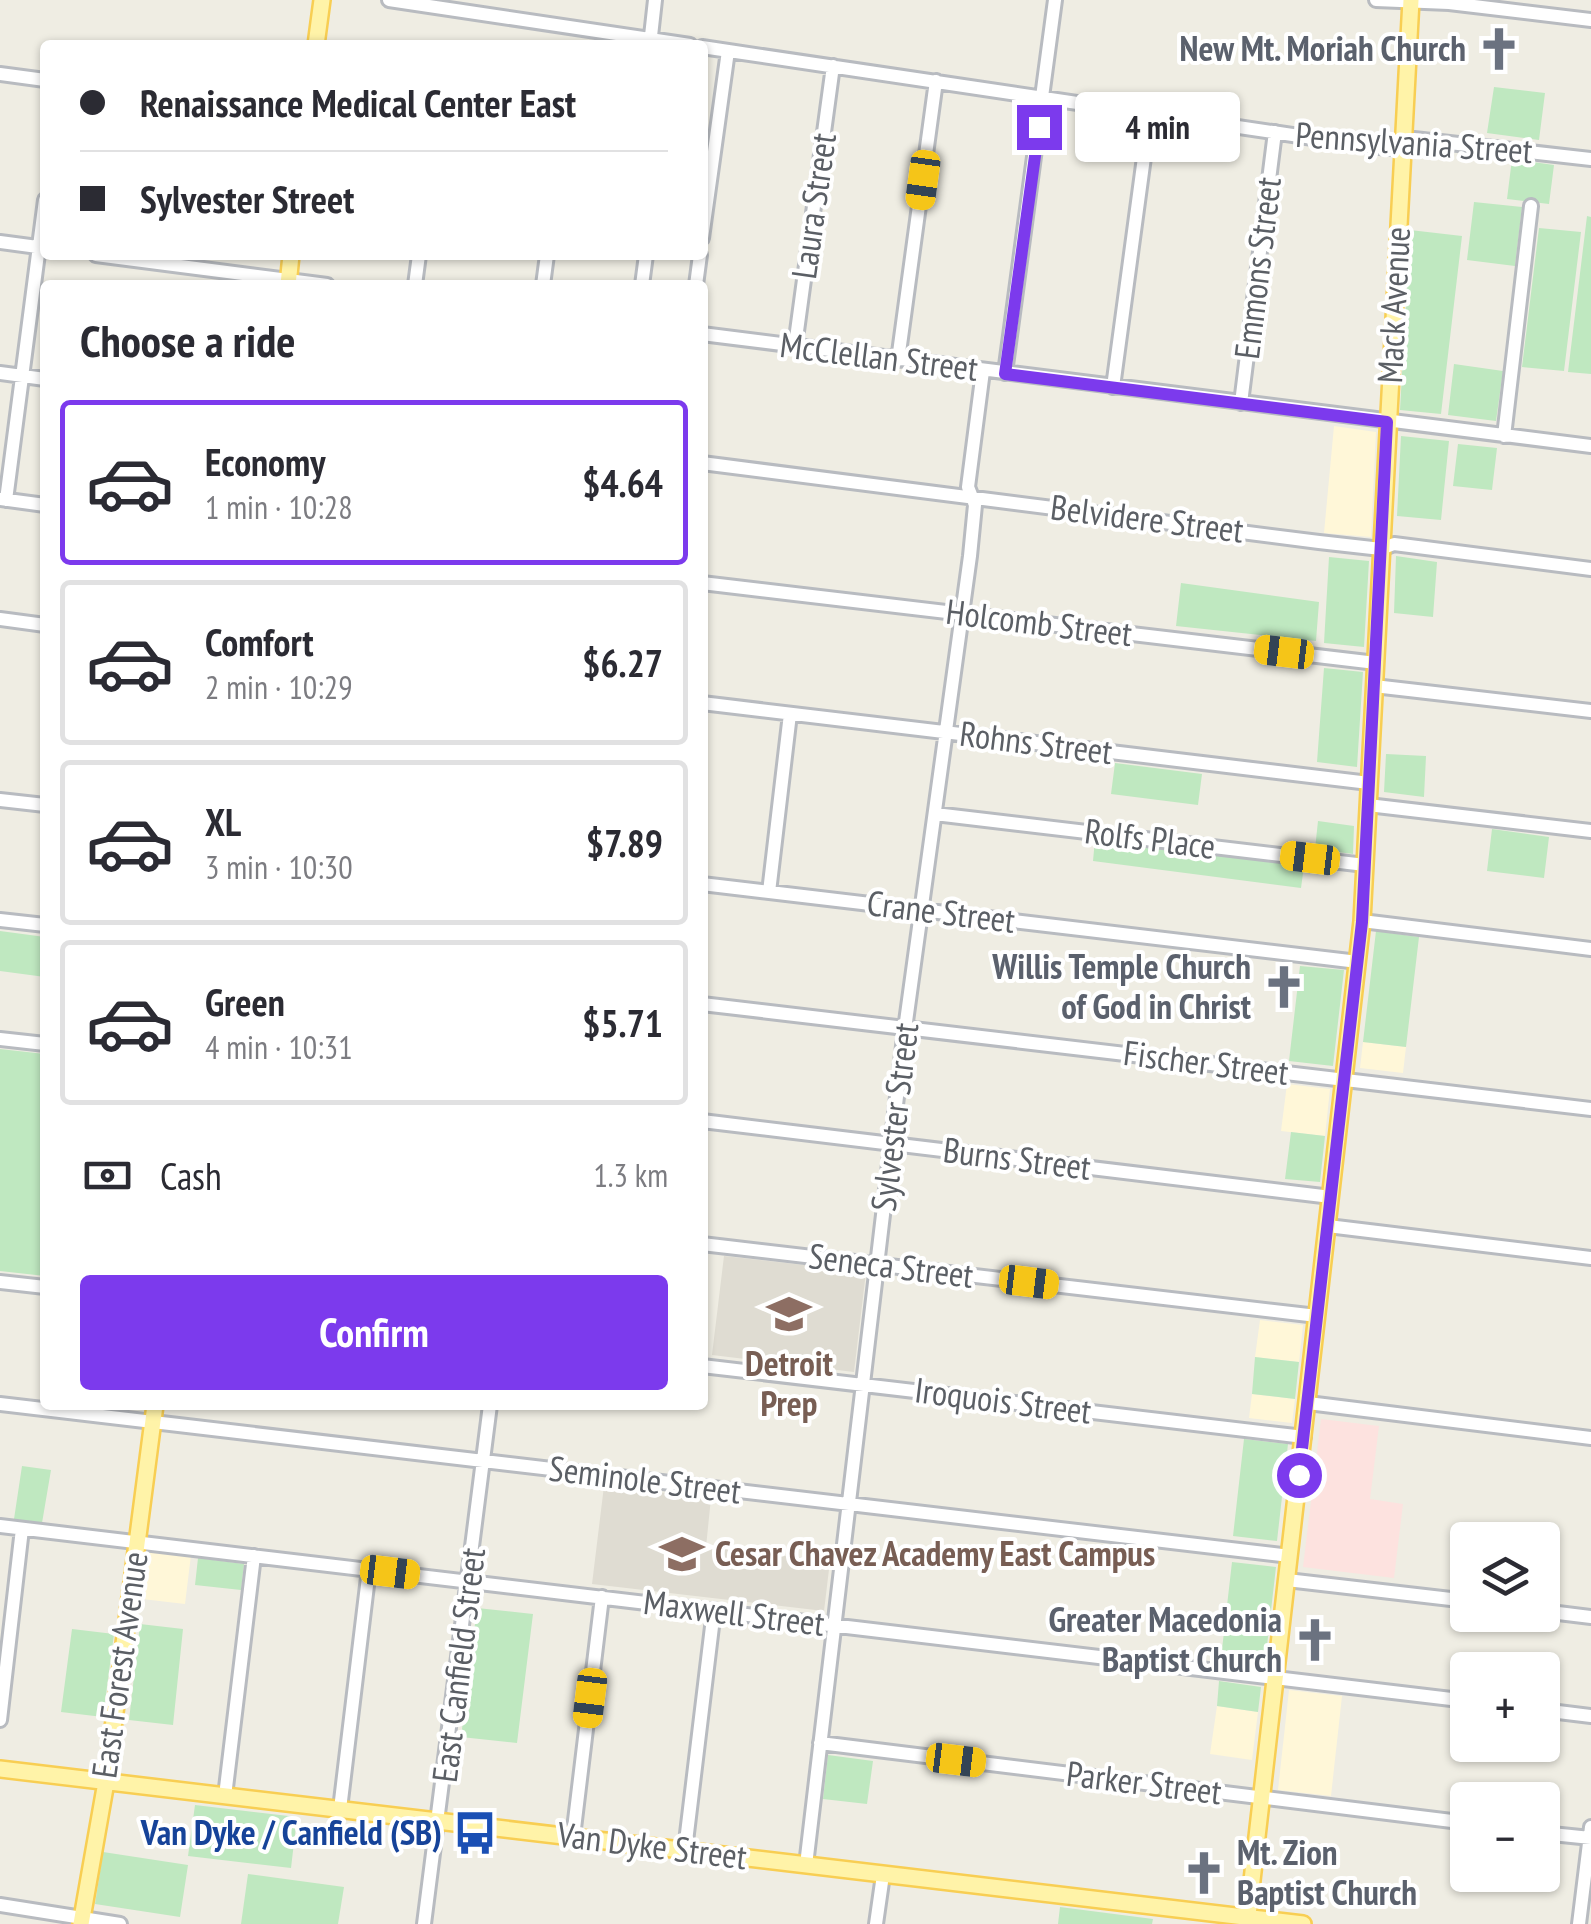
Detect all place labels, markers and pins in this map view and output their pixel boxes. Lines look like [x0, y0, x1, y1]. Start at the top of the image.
place label: New Mt. Moriah Church [1179, 25, 1466, 71]
church icon: New Mt. Moriah Church [1475, 25, 1523, 73]
place label: Willis Temple Church of God in Christ [991, 943, 1251, 1029]
church icon: Willis Temple Church of God in Christ [1260, 963, 1308, 1011]
school or university icon: Detroit Prep [765, 1290, 813, 1338]
place label: Detroit Prep [745, 1340, 833, 1426]
school or university icon: Cesar Chavez Academy East Campus [658, 1530, 706, 1578]
place label: Cesar Chavez Academy East Campus [715, 1530, 1155, 1576]
place label: Greater Macedonia Baptist Church [1048, 1596, 1282, 1682]
church icon: Greater Macedonia Baptist Church [1291, 1616, 1339, 1664]
place label: Van Dyke / Canfield (SB) [140, 1809, 442, 1855]
bus stop icon: Van Dyke / Canfield (SB) [451, 1809, 499, 1857]
place label: Mt. Zion Baptist Church [1237, 1829, 1417, 1915]
church icon: Mt. Zion Baptist Church [1180, 1849, 1228, 1897]

